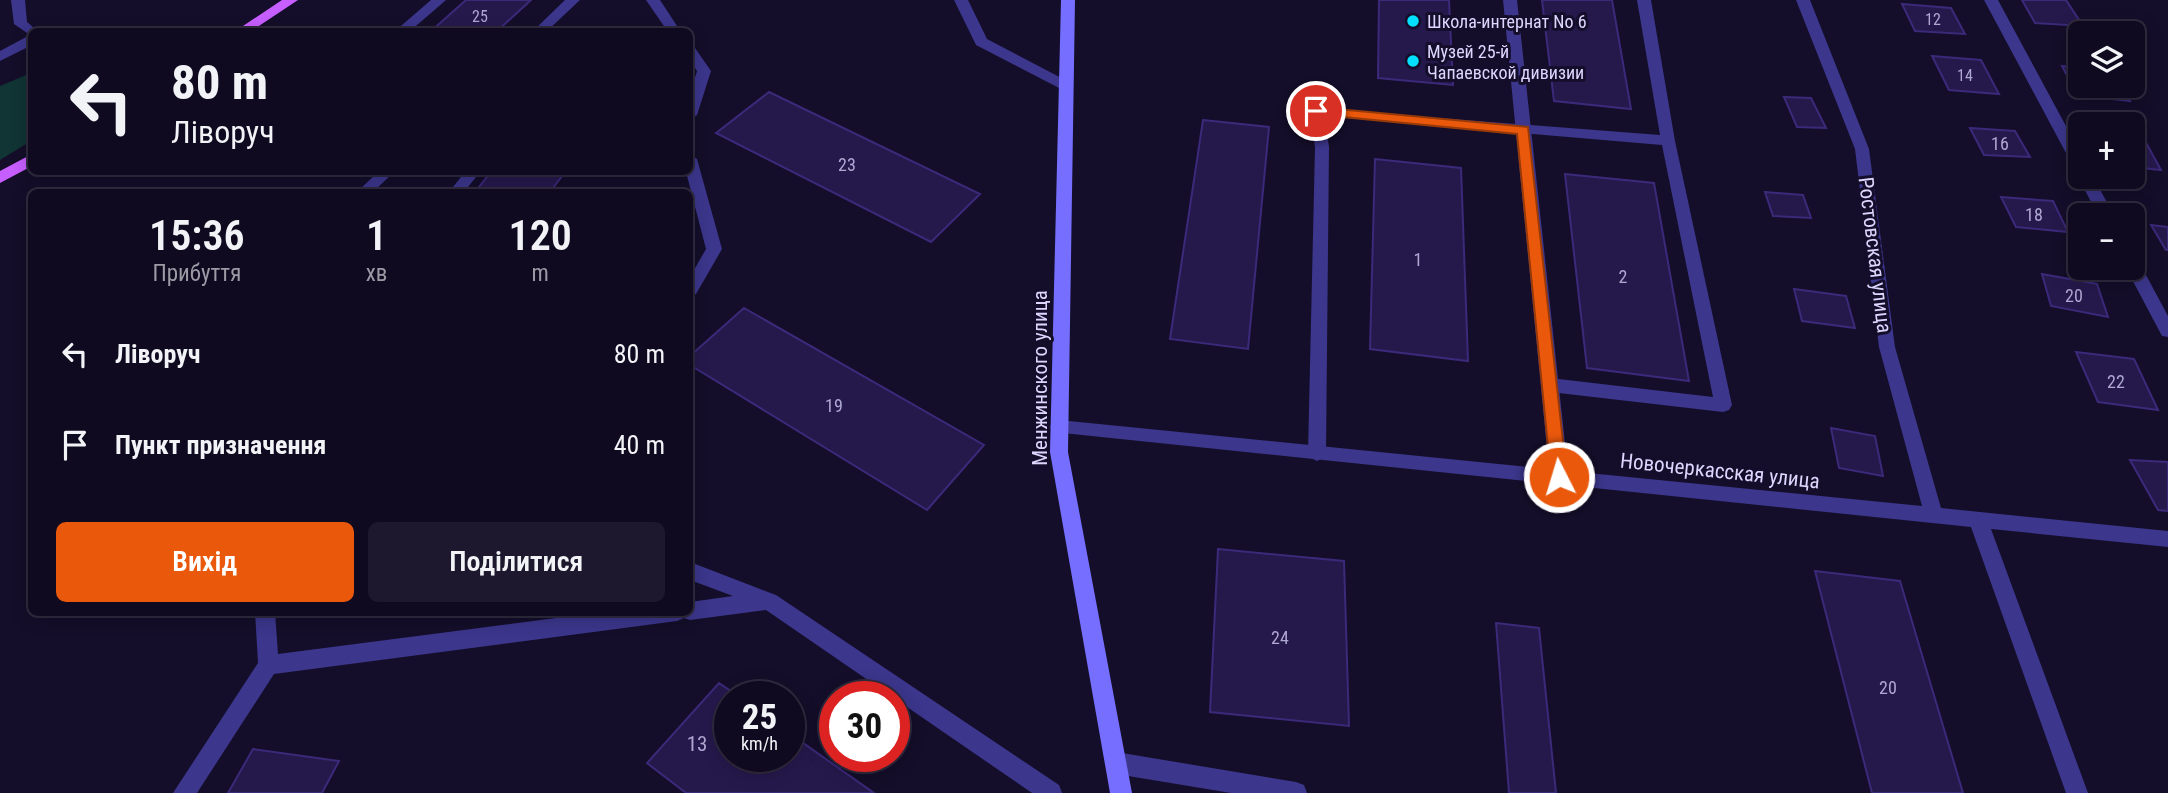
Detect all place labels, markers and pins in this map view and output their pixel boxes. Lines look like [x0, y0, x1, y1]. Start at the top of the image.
place label: Школа-интернат No 6 [1427, 11, 1587, 32]
marker: Школа-интернат No 6 [1405, 13, 1421, 29]
place label: Музей 25-й Чапаевской дивизии [1427, 41, 1584, 83]
marker: Музей 25-й Чапаевской дивизии [1405, 53, 1421, 69]
pin [1286, 81, 1346, 141]

